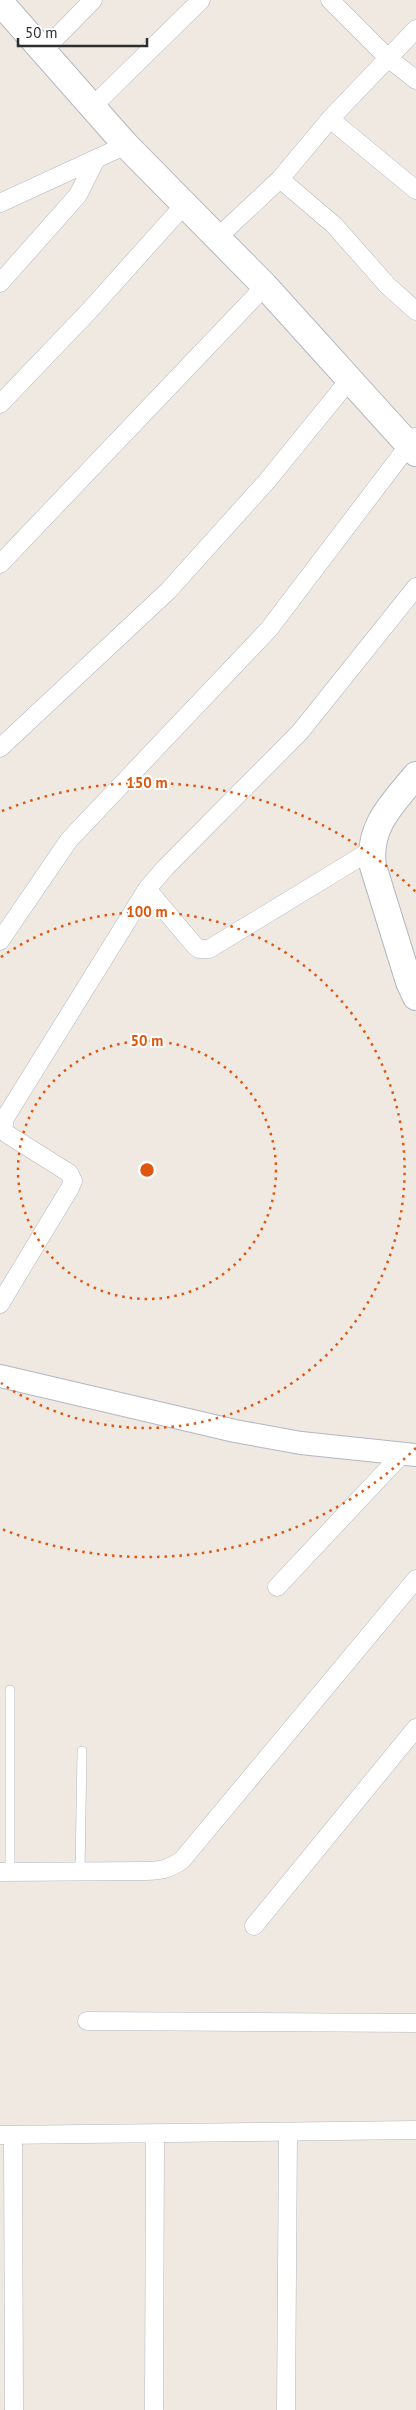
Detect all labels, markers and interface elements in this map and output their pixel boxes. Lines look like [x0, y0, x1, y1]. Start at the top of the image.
scale bar [18, 15, 146, 47]
text: 50 m [25, 23, 58, 42]
text: 150 m [126, 773, 168, 792]
text: 100 m [126, 902, 168, 921]
text: 50 m [131, 1031, 163, 1050]
centre of rings [138, 1161, 156, 1179]

